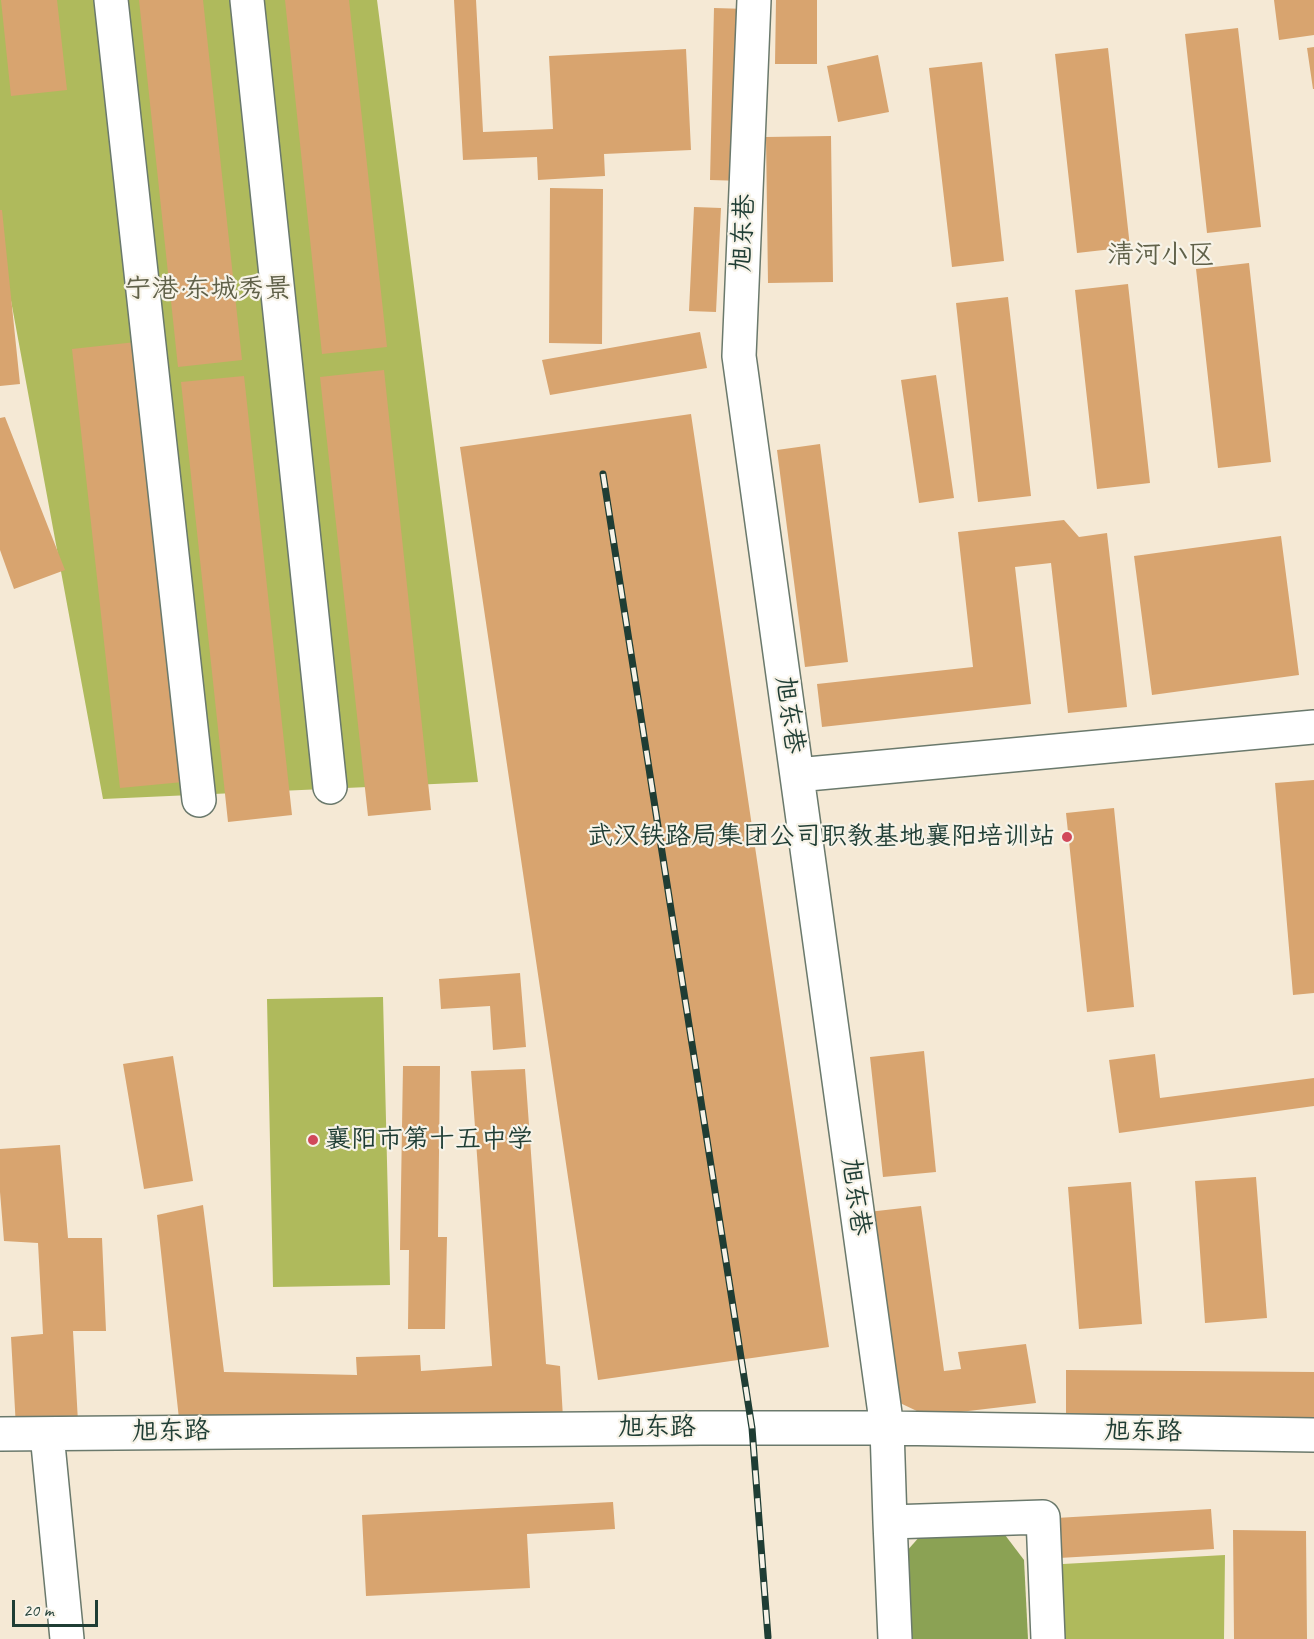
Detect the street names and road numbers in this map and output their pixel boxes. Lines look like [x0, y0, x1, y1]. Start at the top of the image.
street label: 旭东巷 [726, 193, 762, 273]
street label: 旭东巷 [768, 674, 810, 756]
street label: 旭东巷 [834, 1156, 876, 1238]
street label: 旭东路 [618, 1412, 696, 1444]
street label: 旭东路 [132, 1416, 210, 1448]
street label: 旭东路 [1104, 1416, 1182, 1448]

